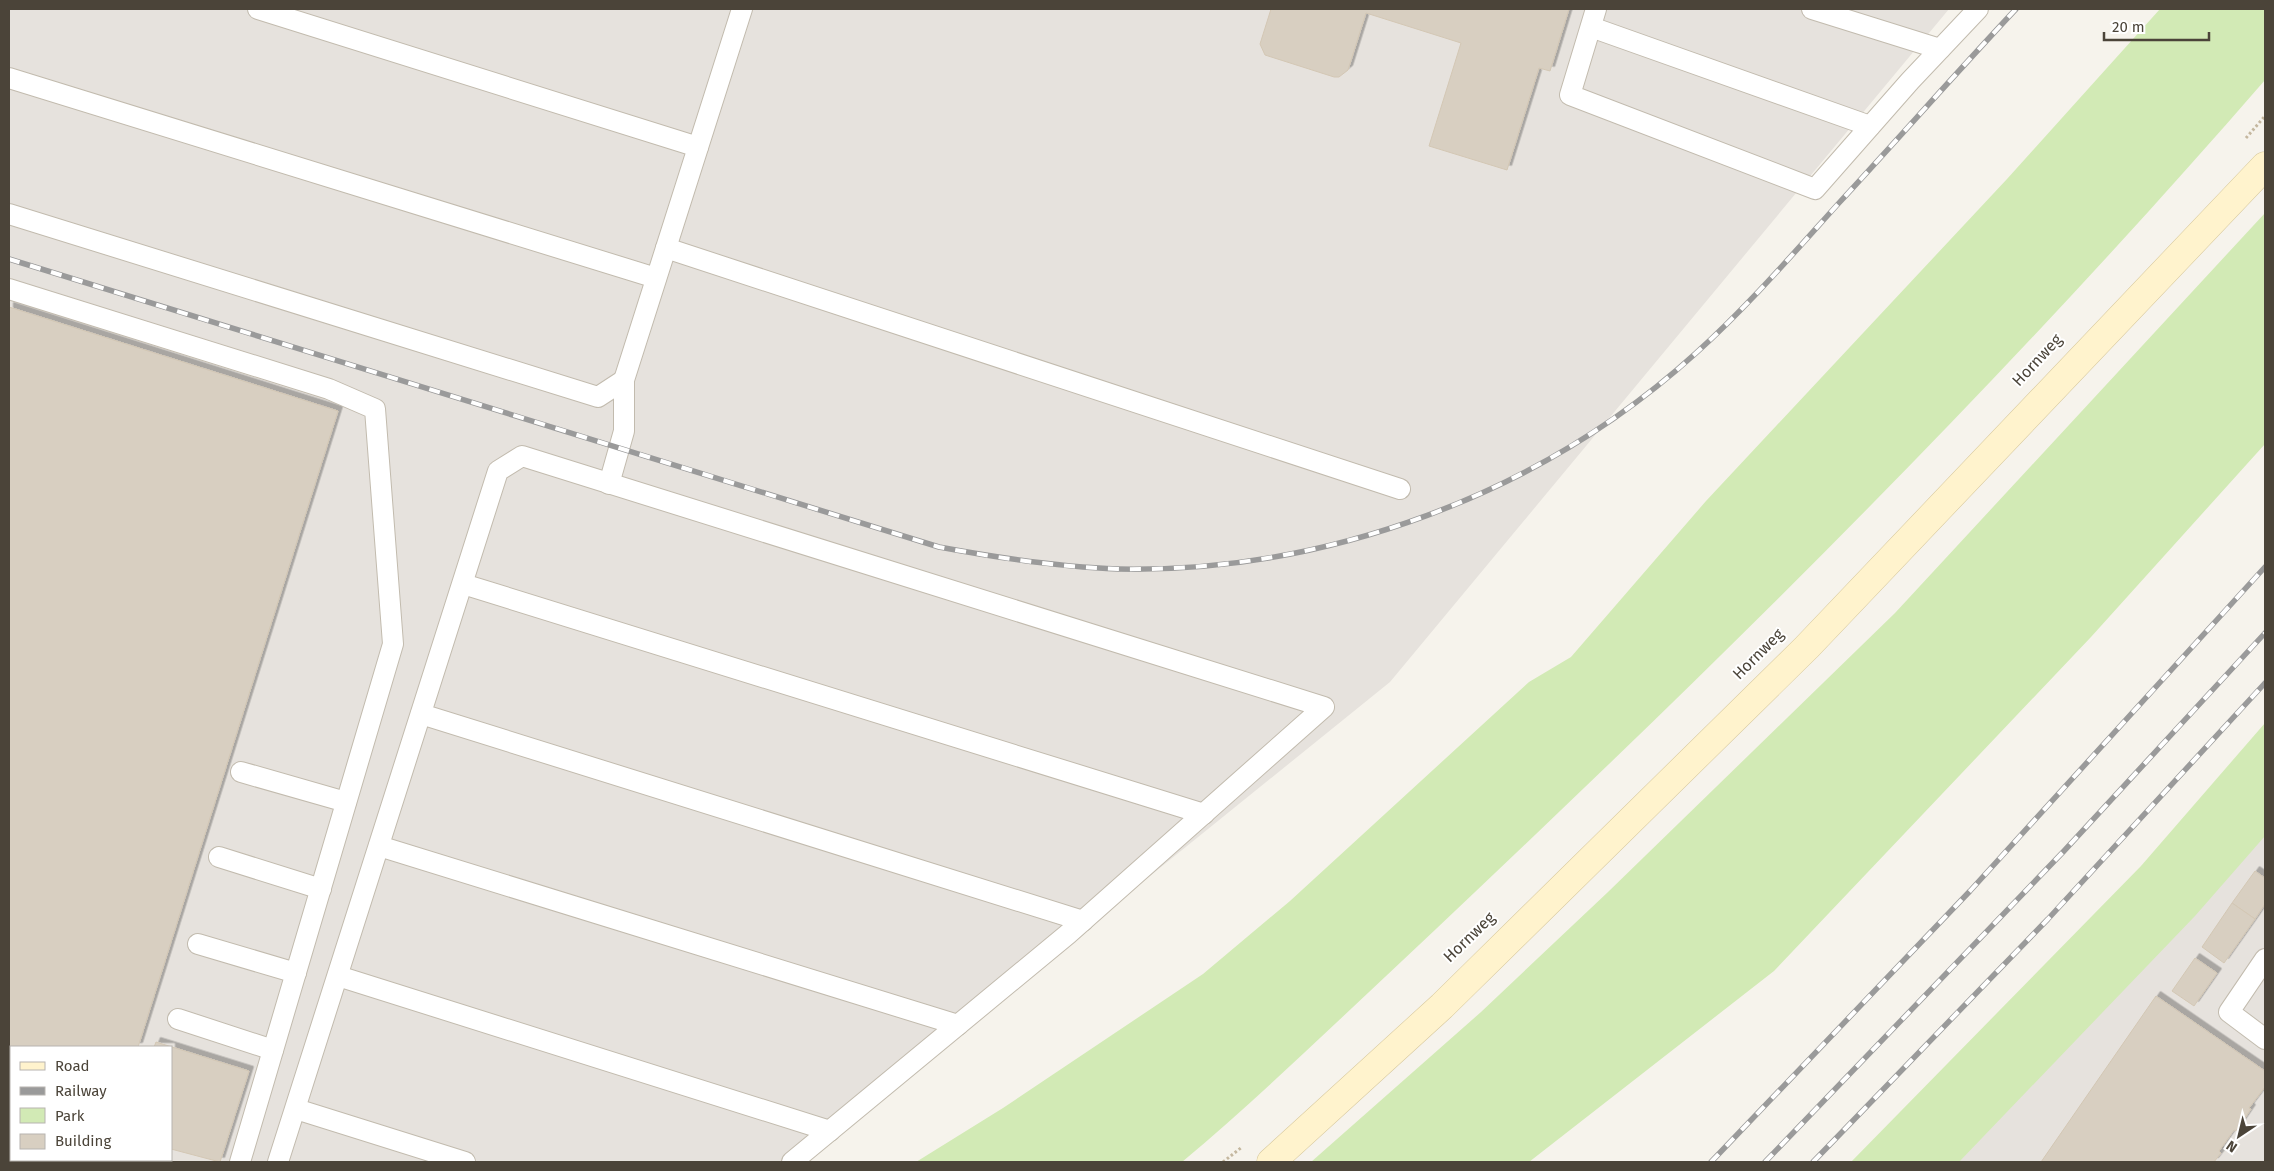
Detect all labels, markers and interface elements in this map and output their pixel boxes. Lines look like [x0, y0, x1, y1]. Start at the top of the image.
scale bar [2104, 10, 2209, 42]
text: 20 m [2112, 18, 2145, 36]
street label: Hornweg [2008, 330, 2066, 390]
street label: Hornweg [1729, 624, 1788, 683]
street label: Hornweg [1439, 907, 1499, 966]
legend [10, 1046, 172, 1161]
text: Road [55, 1057, 90, 1075]
text: Railway [55, 1082, 107, 1100]
text: Park [55, 1107, 85, 1125]
north arrow [2214, 1111, 2264, 1161]
text: Building [55, 1132, 111, 1150]
text: N [2223, 1137, 2241, 1156]

